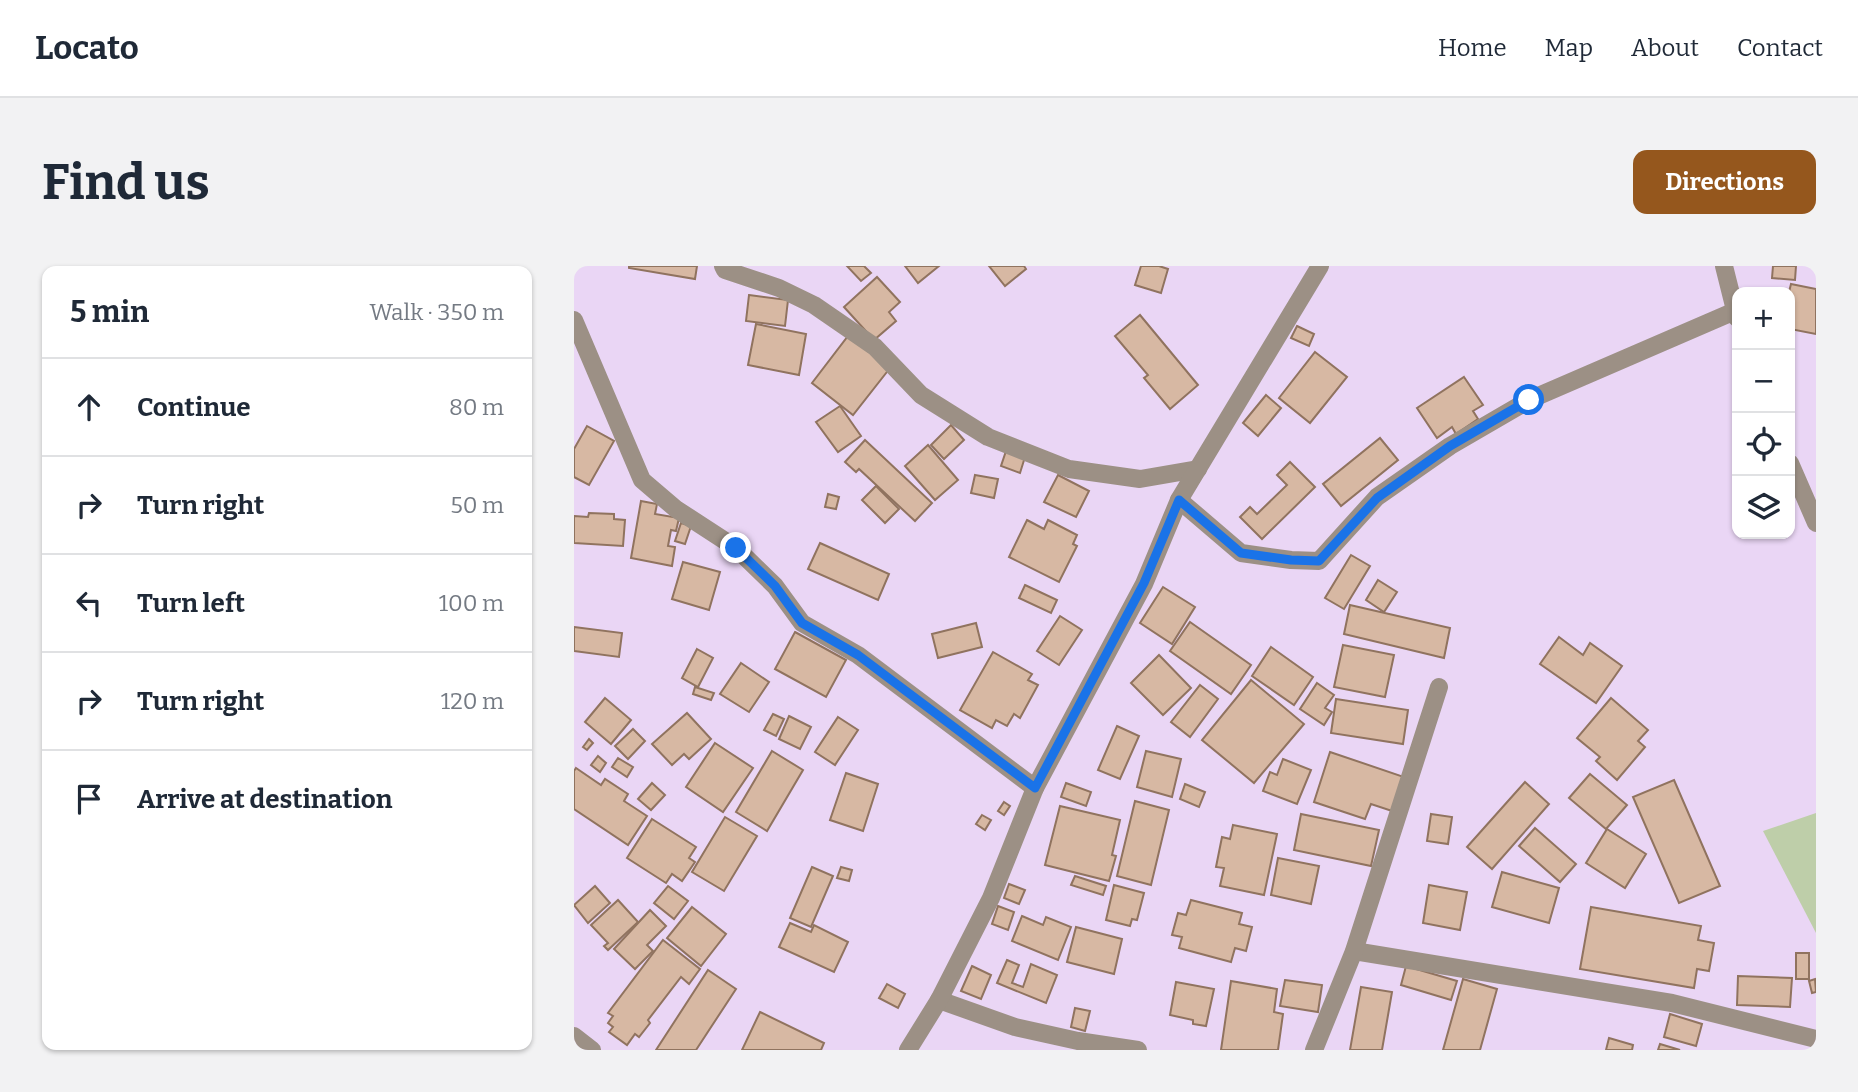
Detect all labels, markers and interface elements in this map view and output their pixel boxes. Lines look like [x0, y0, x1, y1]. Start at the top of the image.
text: Locato [35, 28, 139, 68]
text: Home [1438, 34, 1507, 62]
text: Map [1545, 34, 1593, 62]
text: About [1631, 34, 1699, 62]
text: Contact [1737, 34, 1823, 62]
button: Directions [1633, 150, 1816, 214]
text: Find us [42, 153, 210, 212]
map controls [1732, 287, 1795, 539]
button: + [1732, 287, 1795, 350]
text: 5 min [70, 294, 149, 330]
text: Walk · 350 m [369, 298, 504, 326]
button: − [1732, 350, 1795, 413]
route start [1513, 384, 1544, 415]
icon: ahead [70, 388, 108, 426]
text: Continue [137, 392, 251, 423]
text: 80 m [449, 393, 504, 421]
button: locate [1732, 413, 1795, 476]
button: layers [1732, 476, 1795, 539]
icon: right [70, 486, 108, 524]
text: Turn right [137, 490, 264, 521]
text: 50 m [450, 491, 504, 519]
route end [720, 532, 751, 563]
icon: left [70, 584, 108, 622]
text: Turn left [137, 588, 245, 619]
text: 100 m [439, 589, 504, 617]
icon: right [70, 682, 108, 720]
text: Turn right [137, 686, 264, 717]
text: 120 m [441, 687, 504, 715]
icon: arrive [70, 780, 108, 818]
text: Arrive at destination [137, 784, 392, 815]

